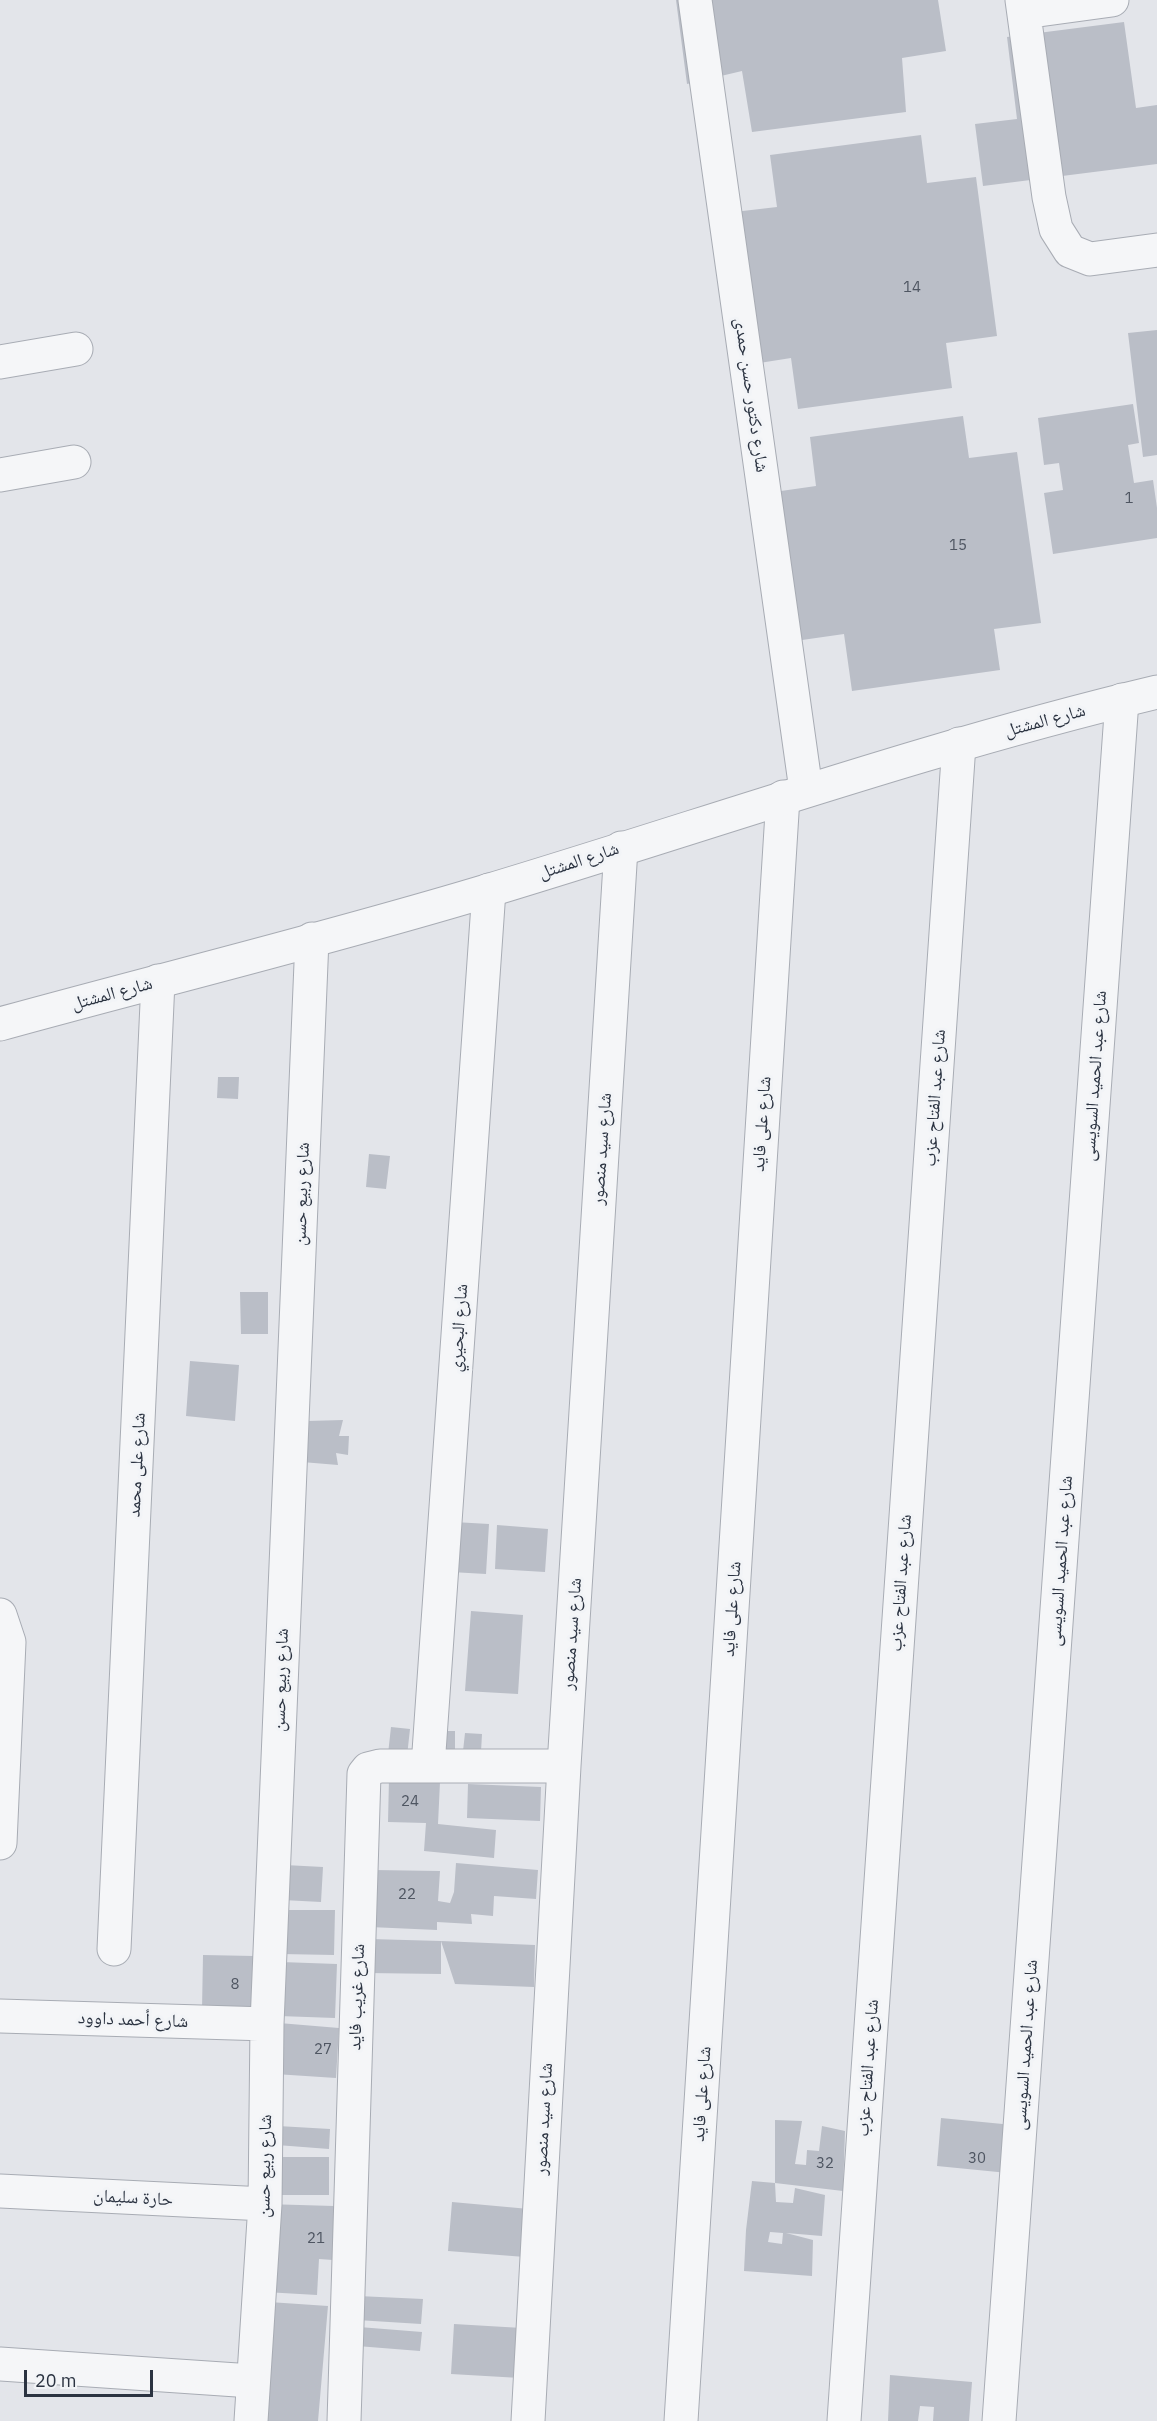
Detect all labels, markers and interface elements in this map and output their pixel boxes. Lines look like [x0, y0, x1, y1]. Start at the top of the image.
house number: 14 [903, 279, 921, 297]
street label: شارع دكتور حسن حمدى [729, 316, 773, 474]
house number: 1 [1125, 490, 1133, 508]
house number: 15 [949, 537, 967, 555]
street label: شارع المشتل [1002, 700, 1088, 742]
street label: شارع المشتل [536, 838, 622, 884]
street label: شارع المشتل [69, 973, 155, 1015]
street label: شارع عبد الحميد السويسى [1078, 990, 1112, 1162]
street label: شارع عبد الفتاح عزب [919, 1029, 951, 1167]
street label: شارع على فايد [748, 1076, 776, 1172]
street label: شارع سيد منصور [587, 1092, 617, 1206]
street label: شارع ربيع حسن [289, 1142, 315, 1246]
street label: شارع البحيري [445, 1283, 473, 1373]
street label: شارع على محمد [123, 1412, 151, 1518]
street label: شارع عبد الحميد السويسى [1044, 1475, 1078, 1647]
street label: شارع عبد الفتاح عزب [885, 1514, 917, 1652]
street label: شارع على فايد [718, 1561, 746, 1657]
street label: شارع سيد منصور [557, 1577, 587, 1691]
street label: شارع ربيع حسن [268, 1628, 294, 1732]
house number: 24 [401, 1793, 419, 1811]
house number: 22 [398, 1886, 416, 1904]
street label: شارع غريب فايد [344, 1943, 370, 2051]
street label: شارع عبد الحميد السويسى [1009, 1959, 1043, 2131]
house number: 8 [231, 1976, 239, 1994]
street label: شارع عبد الفتاح عزب [852, 1999, 884, 2137]
street label: شارع أحمد داوود [77, 2007, 189, 2033]
house number: 27 [314, 2041, 332, 2059]
street label: شارع على فايد [688, 2046, 716, 2142]
street label: شارع سيد منصور [530, 2062, 558, 2176]
street label: شارع ربيع حسن [253, 2114, 277, 2218]
house number: 30 [968, 2150, 986, 2168]
house number: 32 [816, 2155, 834, 2173]
street label: حارة سليمان [93, 2185, 173, 2211]
house number: 21 [307, 2230, 325, 2248]
scale bar [27, 2358, 156, 2396]
text: 20 m [35, 2369, 77, 2392]

